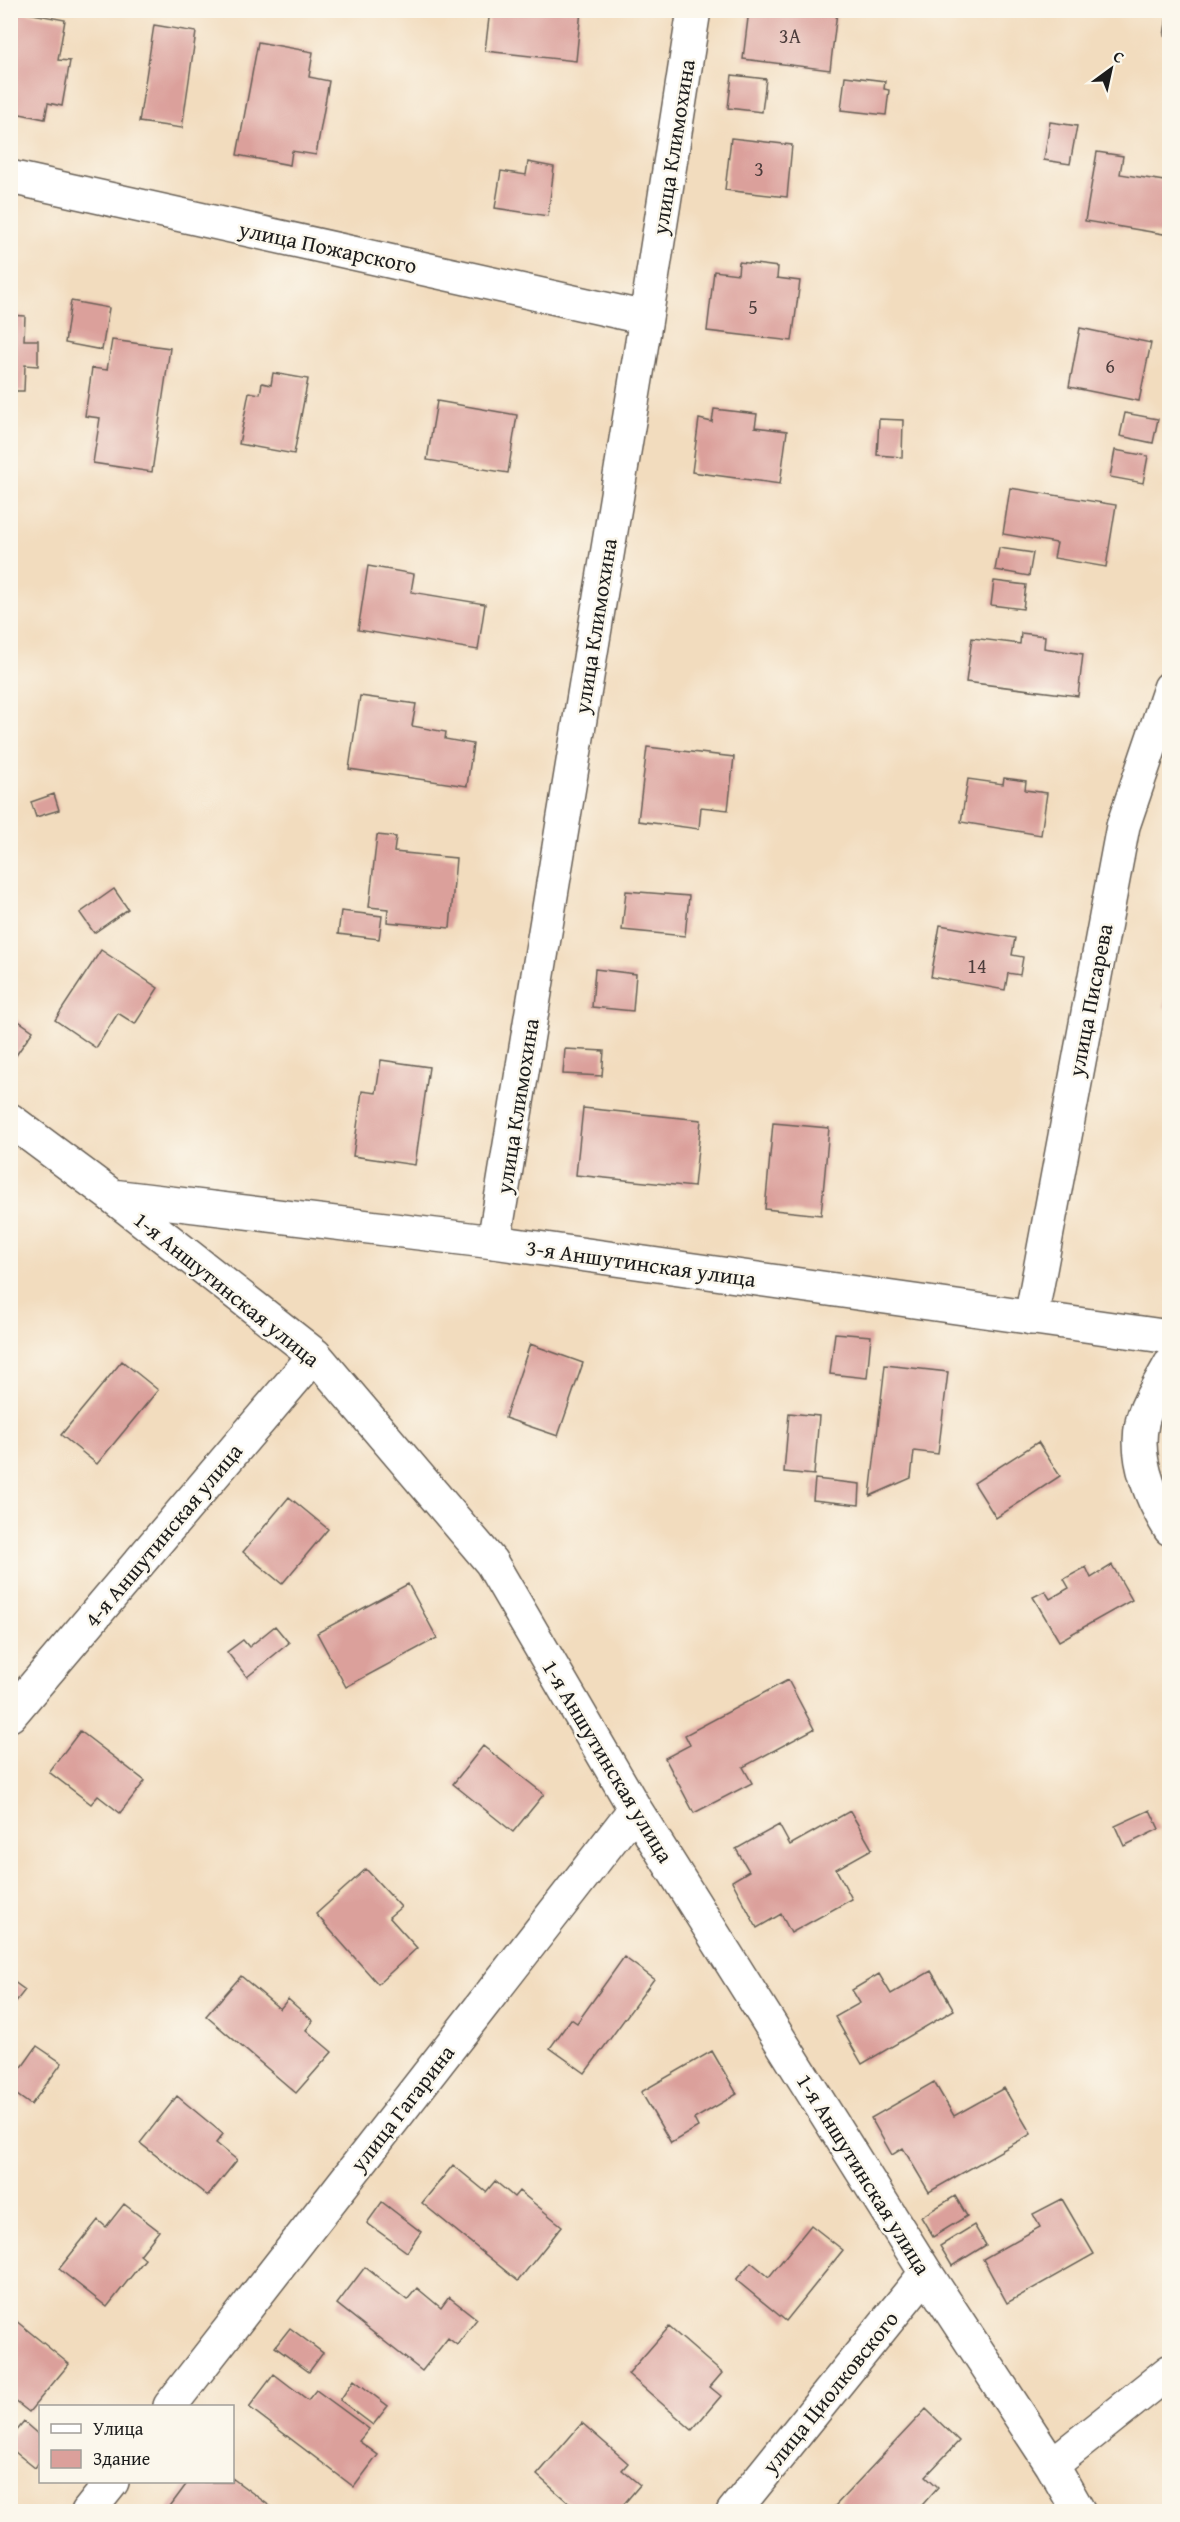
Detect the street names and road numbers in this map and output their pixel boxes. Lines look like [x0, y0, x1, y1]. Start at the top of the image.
street label: улица Климохина [643, 56, 703, 238]
street label: улица Пожарского [235, 212, 420, 281]
street label: улица Климохина [565, 535, 625, 717]
street label: улица Писарева [1059, 920, 1121, 1080]
street label: улица Климохина [487, 1015, 547, 1197]
street label: 1-я Аншутинская улица [127, 1204, 327, 1375]
street label: 3-я Аншутинская улица [524, 1231, 758, 1295]
street label: 4-я Аншутинская улица [76, 1436, 250, 1634]
street label: 1-я Аншутинская улица [535, 1653, 682, 1869]
street label: улица Гагарина [342, 2037, 462, 2179]
street label: 1-я Аншутинская улица [789, 2067, 939, 2281]
street label: улица Циолковского [754, 2304, 906, 2481]

